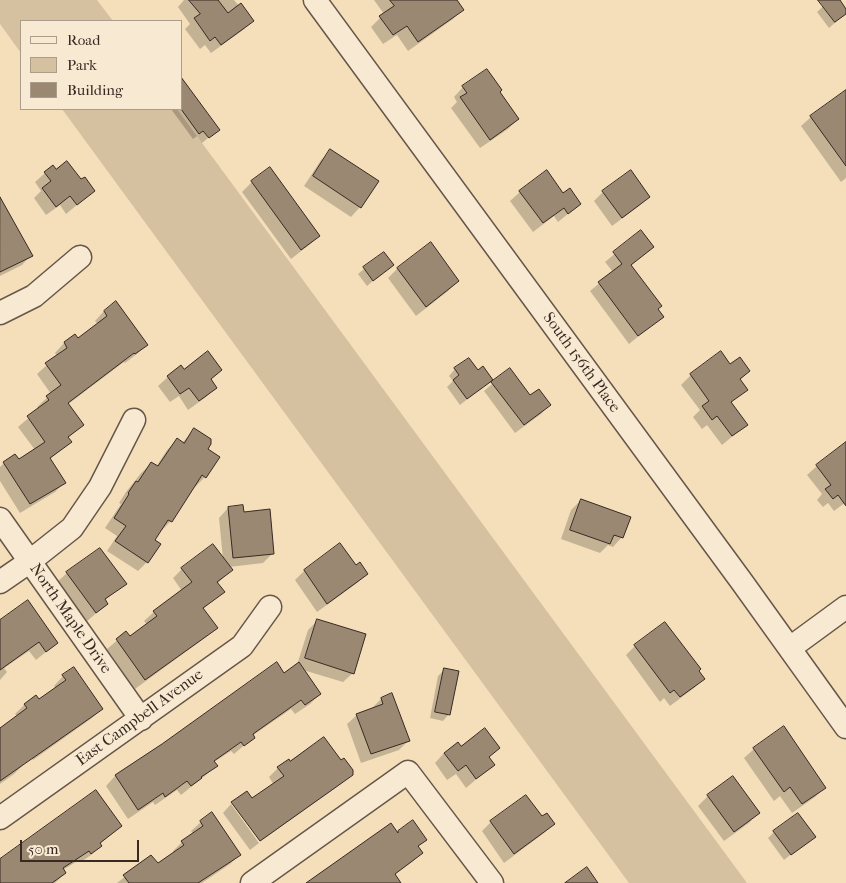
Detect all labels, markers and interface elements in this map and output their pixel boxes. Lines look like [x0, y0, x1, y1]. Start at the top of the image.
legend [20, 20, 182, 110]
text: Road [67, 31, 100, 49]
text: Park [67, 56, 97, 74]
text: Building [67, 81, 123, 99]
street label: South 156th Place [538, 309, 624, 417]
street label: North Maple Drive [25, 560, 115, 678]
street label: East Campbell Avenue [73, 665, 207, 771]
scale bar [22, 830, 141, 862]
text: 50 m [28, 840, 58, 858]

